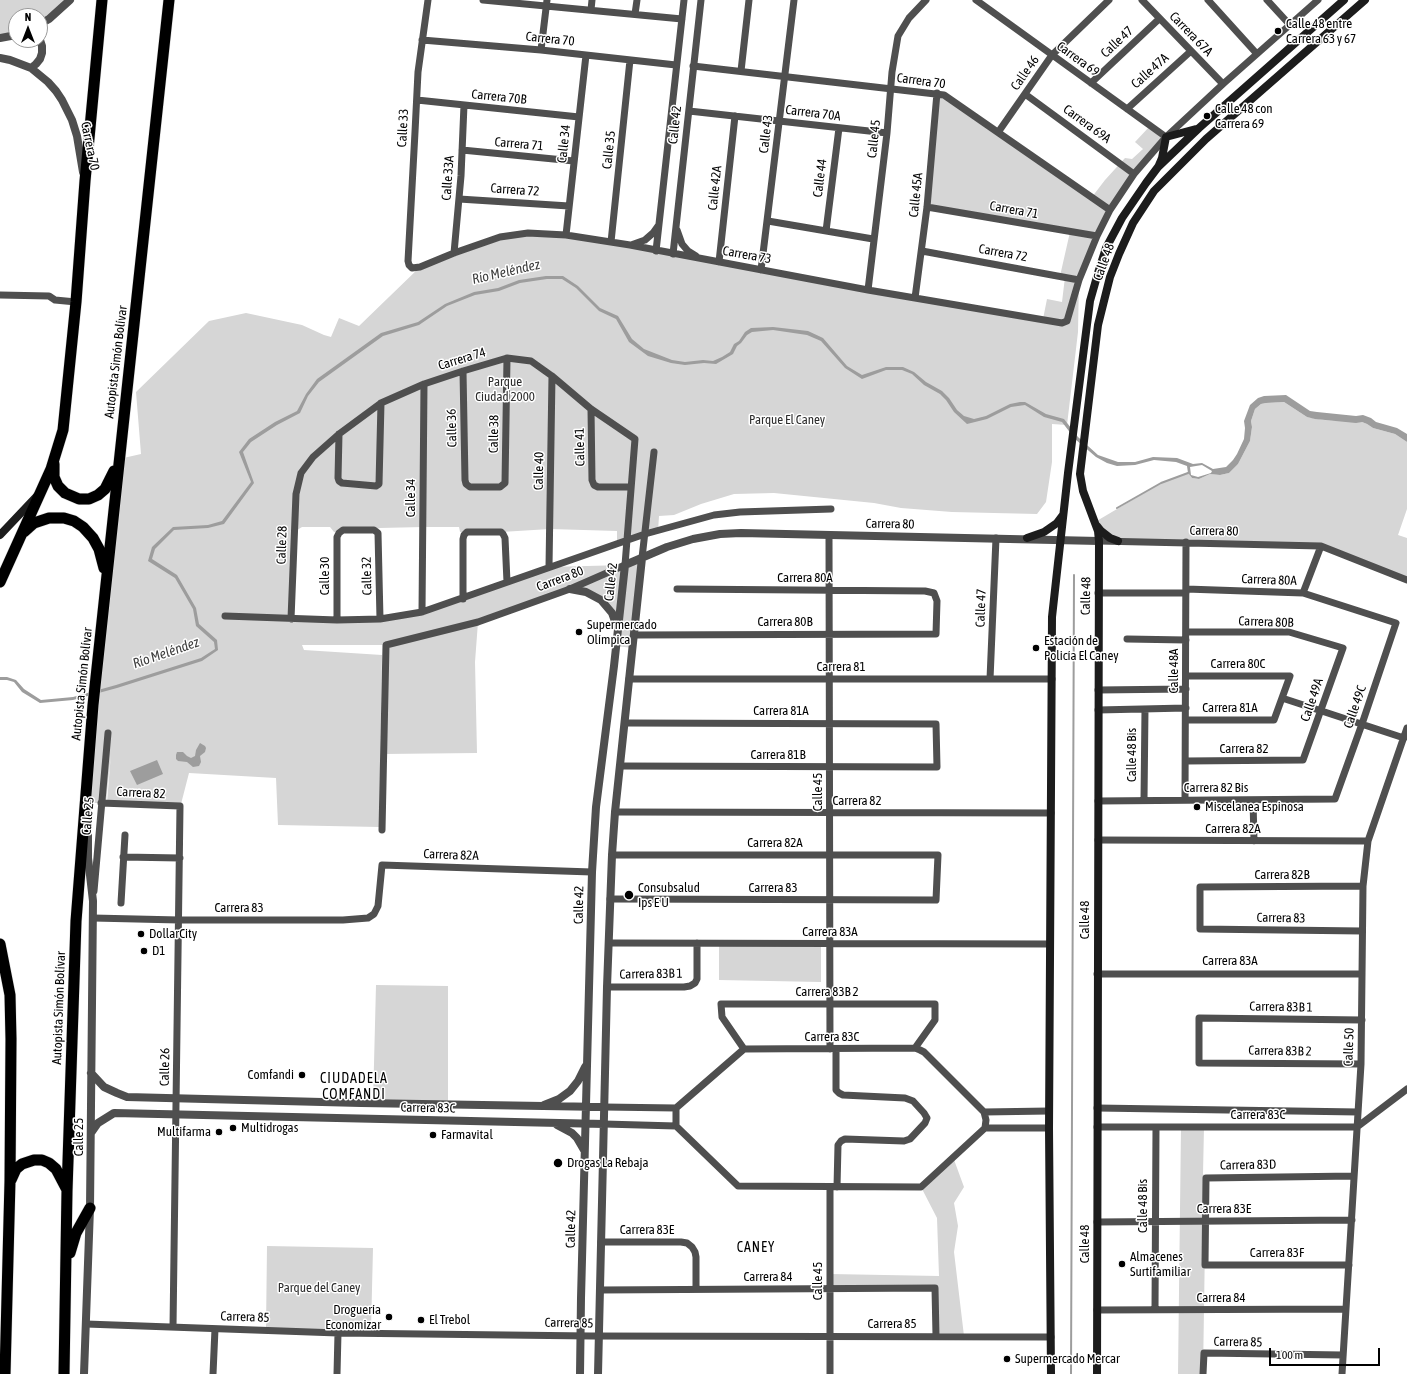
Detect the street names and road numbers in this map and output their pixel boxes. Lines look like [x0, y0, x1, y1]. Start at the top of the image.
street label: Carrera 67A [1166, 9, 1216, 59]
street label: Calle 47 [1098, 23, 1136, 61]
street label: Carrera 70 [525, 29, 575, 49]
street label: Carrera 69 [1054, 38, 1102, 80]
street label: Calle 47A [1128, 50, 1172, 92]
street label: Calle 46 [1008, 53, 1042, 93]
street label: Carrera 70 [896, 70, 946, 92]
street label: Carrera 70B [471, 86, 527, 108]
street label: Carrera 69A [1060, 101, 1114, 147]
street label: Carrera 70A [785, 102, 841, 124]
street label: Calle 42 [665, 105, 685, 145]
street label: Calle 33 [394, 108, 412, 148]
street label: Calle 43 [756, 114, 776, 154]
street label: Calle 45 [864, 119, 884, 159]
street label: Carrera 70 [77, 120, 103, 172]
street label: Calle 34 [554, 124, 574, 164]
street label: Calle 35 [599, 130, 619, 170]
street label: Carrera 71 [494, 134, 544, 154]
street label: Calle 33A [439, 155, 457, 201]
street label: Calle 44 [810, 158, 830, 198]
street label: Calle 42A [705, 165, 725, 211]
street label: Calle 45A [906, 172, 926, 218]
street label: Carrera 72 [490, 181, 540, 199]
street label: Carrera 71 [988, 198, 1040, 222]
street label: Carrera 72 [977, 241, 1029, 265]
street label: Calle 48 [1090, 241, 1118, 283]
street label: Carrera 73 [721, 243, 773, 267]
street label: Autopista Simón Bolívar [101, 305, 131, 419]
street label: Carrera 74 [436, 344, 488, 374]
street label: Calle 36 [444, 409, 460, 447]
street label: Calle 38 [486, 415, 502, 453]
street label: Calle 41 [572, 428, 588, 466]
street label: Calle 40 [531, 452, 547, 490]
street label: Calle 34 [403, 479, 419, 517]
street label: Carrera 80 [865, 516, 915, 532]
street label: Carrera 80 [1189, 523, 1239, 539]
street label: Calle 28 [274, 525, 290, 565]
street label: Calle 30 [317, 557, 333, 595]
street label: Calle 32 [359, 557, 375, 595]
street label: Calle 42 [601, 562, 621, 602]
street label: Carrera 80 [534, 563, 586, 595]
street label: Carrera 80A [777, 570, 833, 586]
street label: Carrera 80A [1241, 571, 1297, 589]
street label: Calle 48 [1078, 577, 1094, 615]
street label: Calle 47 [973, 588, 989, 628]
street label: Carrera 80B [1238, 613, 1294, 631]
street label: Carrera 80B [757, 614, 813, 630]
street label: Autopista Simón Bolívar [68, 627, 96, 741]
street label: Calle 48A [1166, 649, 1182, 693]
street label: Carrera 80C [1211, 656, 1265, 672]
street label: Carrera 81 [816, 659, 866, 675]
street label: Calle 49A [1297, 676, 1327, 724]
street label: Calle 49C [1340, 683, 1370, 731]
street label: Carrera 81A [1202, 700, 1258, 716]
street label: Carrera 81A [753, 703, 809, 719]
street label: Calle 48 Bis [1124, 728, 1140, 782]
street label: Carrera 82 [1219, 741, 1269, 757]
street label: Carrera 81B [750, 747, 806, 763]
street label: Calle 45 [810, 773, 826, 811]
street label: Carrera 82 Bis [1184, 780, 1248, 796]
street label: Carrera 82 [116, 784, 166, 802]
street label: Carrera 82 [832, 793, 882, 809]
street label: Calle 25 [79, 796, 97, 836]
street label: Carrera 82A [1205, 821, 1261, 837]
street label: Carrera 82A [747, 835, 803, 851]
street label: Carrera 82A [423, 846, 479, 864]
street label: Carrera 82B [1254, 867, 1310, 883]
street label: Carrera 83 [748, 880, 798, 896]
street label: Calle 42 [571, 886, 587, 924]
street label: Carrera 83 [214, 900, 264, 916]
street label: Calle 48 [1077, 901, 1093, 939]
street label: Carrera 83 [1256, 910, 1306, 926]
street label: Carrera 83A [802, 924, 858, 940]
street label: Autopista Simón Bolívar [49, 951, 69, 1065]
street label: Carrera 83A [1202, 953, 1258, 969]
street label: Carrera 83B 1 [619, 966, 683, 982]
street label: Carrera 83B 2 [795, 984, 859, 1000]
street label: Carrera 83B 1 [1249, 999, 1313, 1015]
street label: Calle 50 [1341, 1027, 1357, 1067]
street label: Carrera 83C [805, 1029, 859, 1045]
street label: Carrera 83B 2 [1248, 1043, 1312, 1059]
street label: Calle 26 [157, 1048, 173, 1086]
street label: Carrera 83C [400, 1100, 456, 1116]
street label: Carrera 83C [1231, 1107, 1285, 1123]
street label: Calle 25 [71, 1118, 87, 1156]
street label: Carrera 83D [1220, 1157, 1276, 1173]
street label: Calle 48 Bis [1135, 1179, 1151, 1233]
street label: Carrera 83E [1197, 1201, 1251, 1217]
street label: Calle 42 [563, 1210, 579, 1248]
street label: Carrera 83E [620, 1222, 674, 1238]
street label: Calle 48 [1077, 1225, 1093, 1263]
street label: Carrera 83F [1250, 1245, 1304, 1261]
street label: Calle 45 [810, 1262, 826, 1300]
street label: Carrera 84 [743, 1269, 793, 1285]
street label: Carrera 84 [1196, 1290, 1246, 1306]
street label: Carrera 85 [220, 1308, 270, 1326]
street label: Carrera 85 [544, 1315, 594, 1331]
street label: Carrera 85 [867, 1316, 917, 1332]
street label: Carrera 85 [1213, 1334, 1263, 1350]

